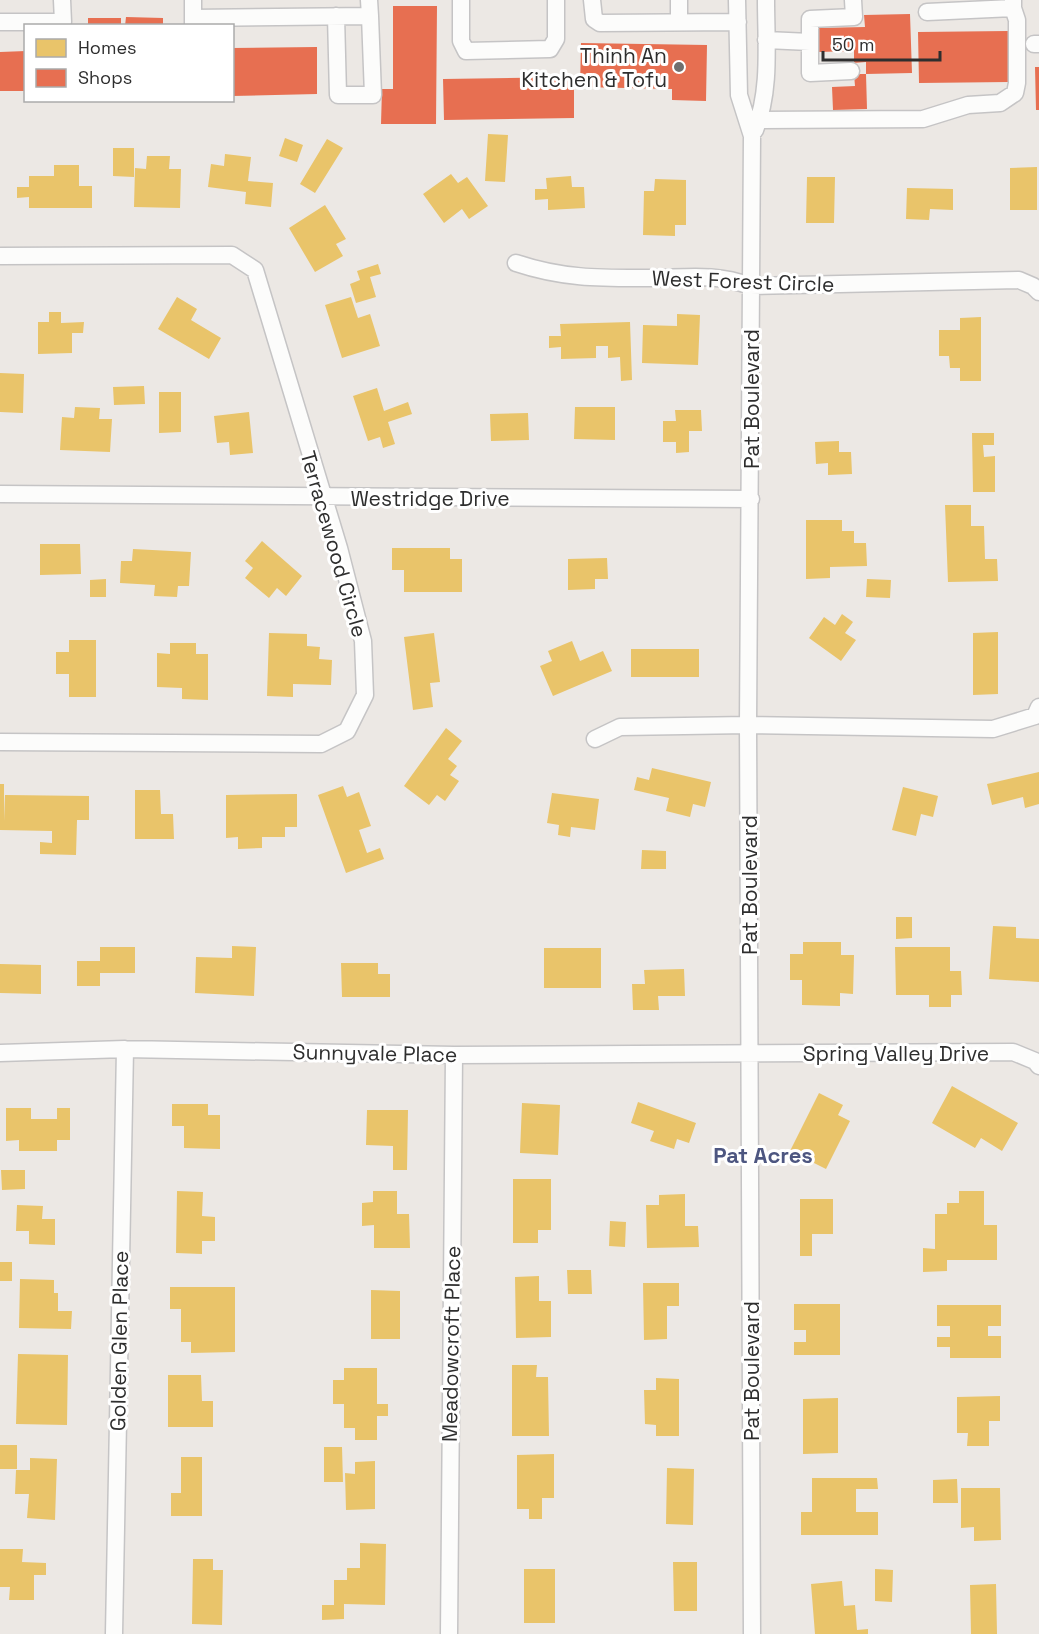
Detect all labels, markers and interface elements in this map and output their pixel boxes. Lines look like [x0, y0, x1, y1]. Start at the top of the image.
legend [24, 24, 234, 102]
scale bar [823, 24, 940, 62]
text: 50 m [832, 33, 874, 56]
text: Homes [78, 36, 137, 59]
place label: Thinh An Kitchen & Tofu [521, 42, 667, 93]
marker: Thinh An Kitchen & Tofu [672, 60, 686, 74]
text: Shops [78, 66, 132, 89]
street label: West Forest Circle [651, 264, 835, 298]
street label: Pat Boulevard [738, 329, 765, 469]
street label: Terracewood Circle [294, 448, 374, 640]
street label: Westridge Drive [350, 485, 510, 512]
street label: Pat Boulevard [736, 815, 763, 955]
street label: Sunnyvale Place [292, 1038, 458, 1068]
street label: Spring Valley Drive [803, 1040, 989, 1067]
district label: Pat Acres [713, 1141, 813, 1169]
street label: Meadowcroft Place [436, 1246, 466, 1442]
street label: Golden Glen Place [104, 1251, 134, 1431]
street label: Pat Boulevard [738, 1301, 765, 1441]

